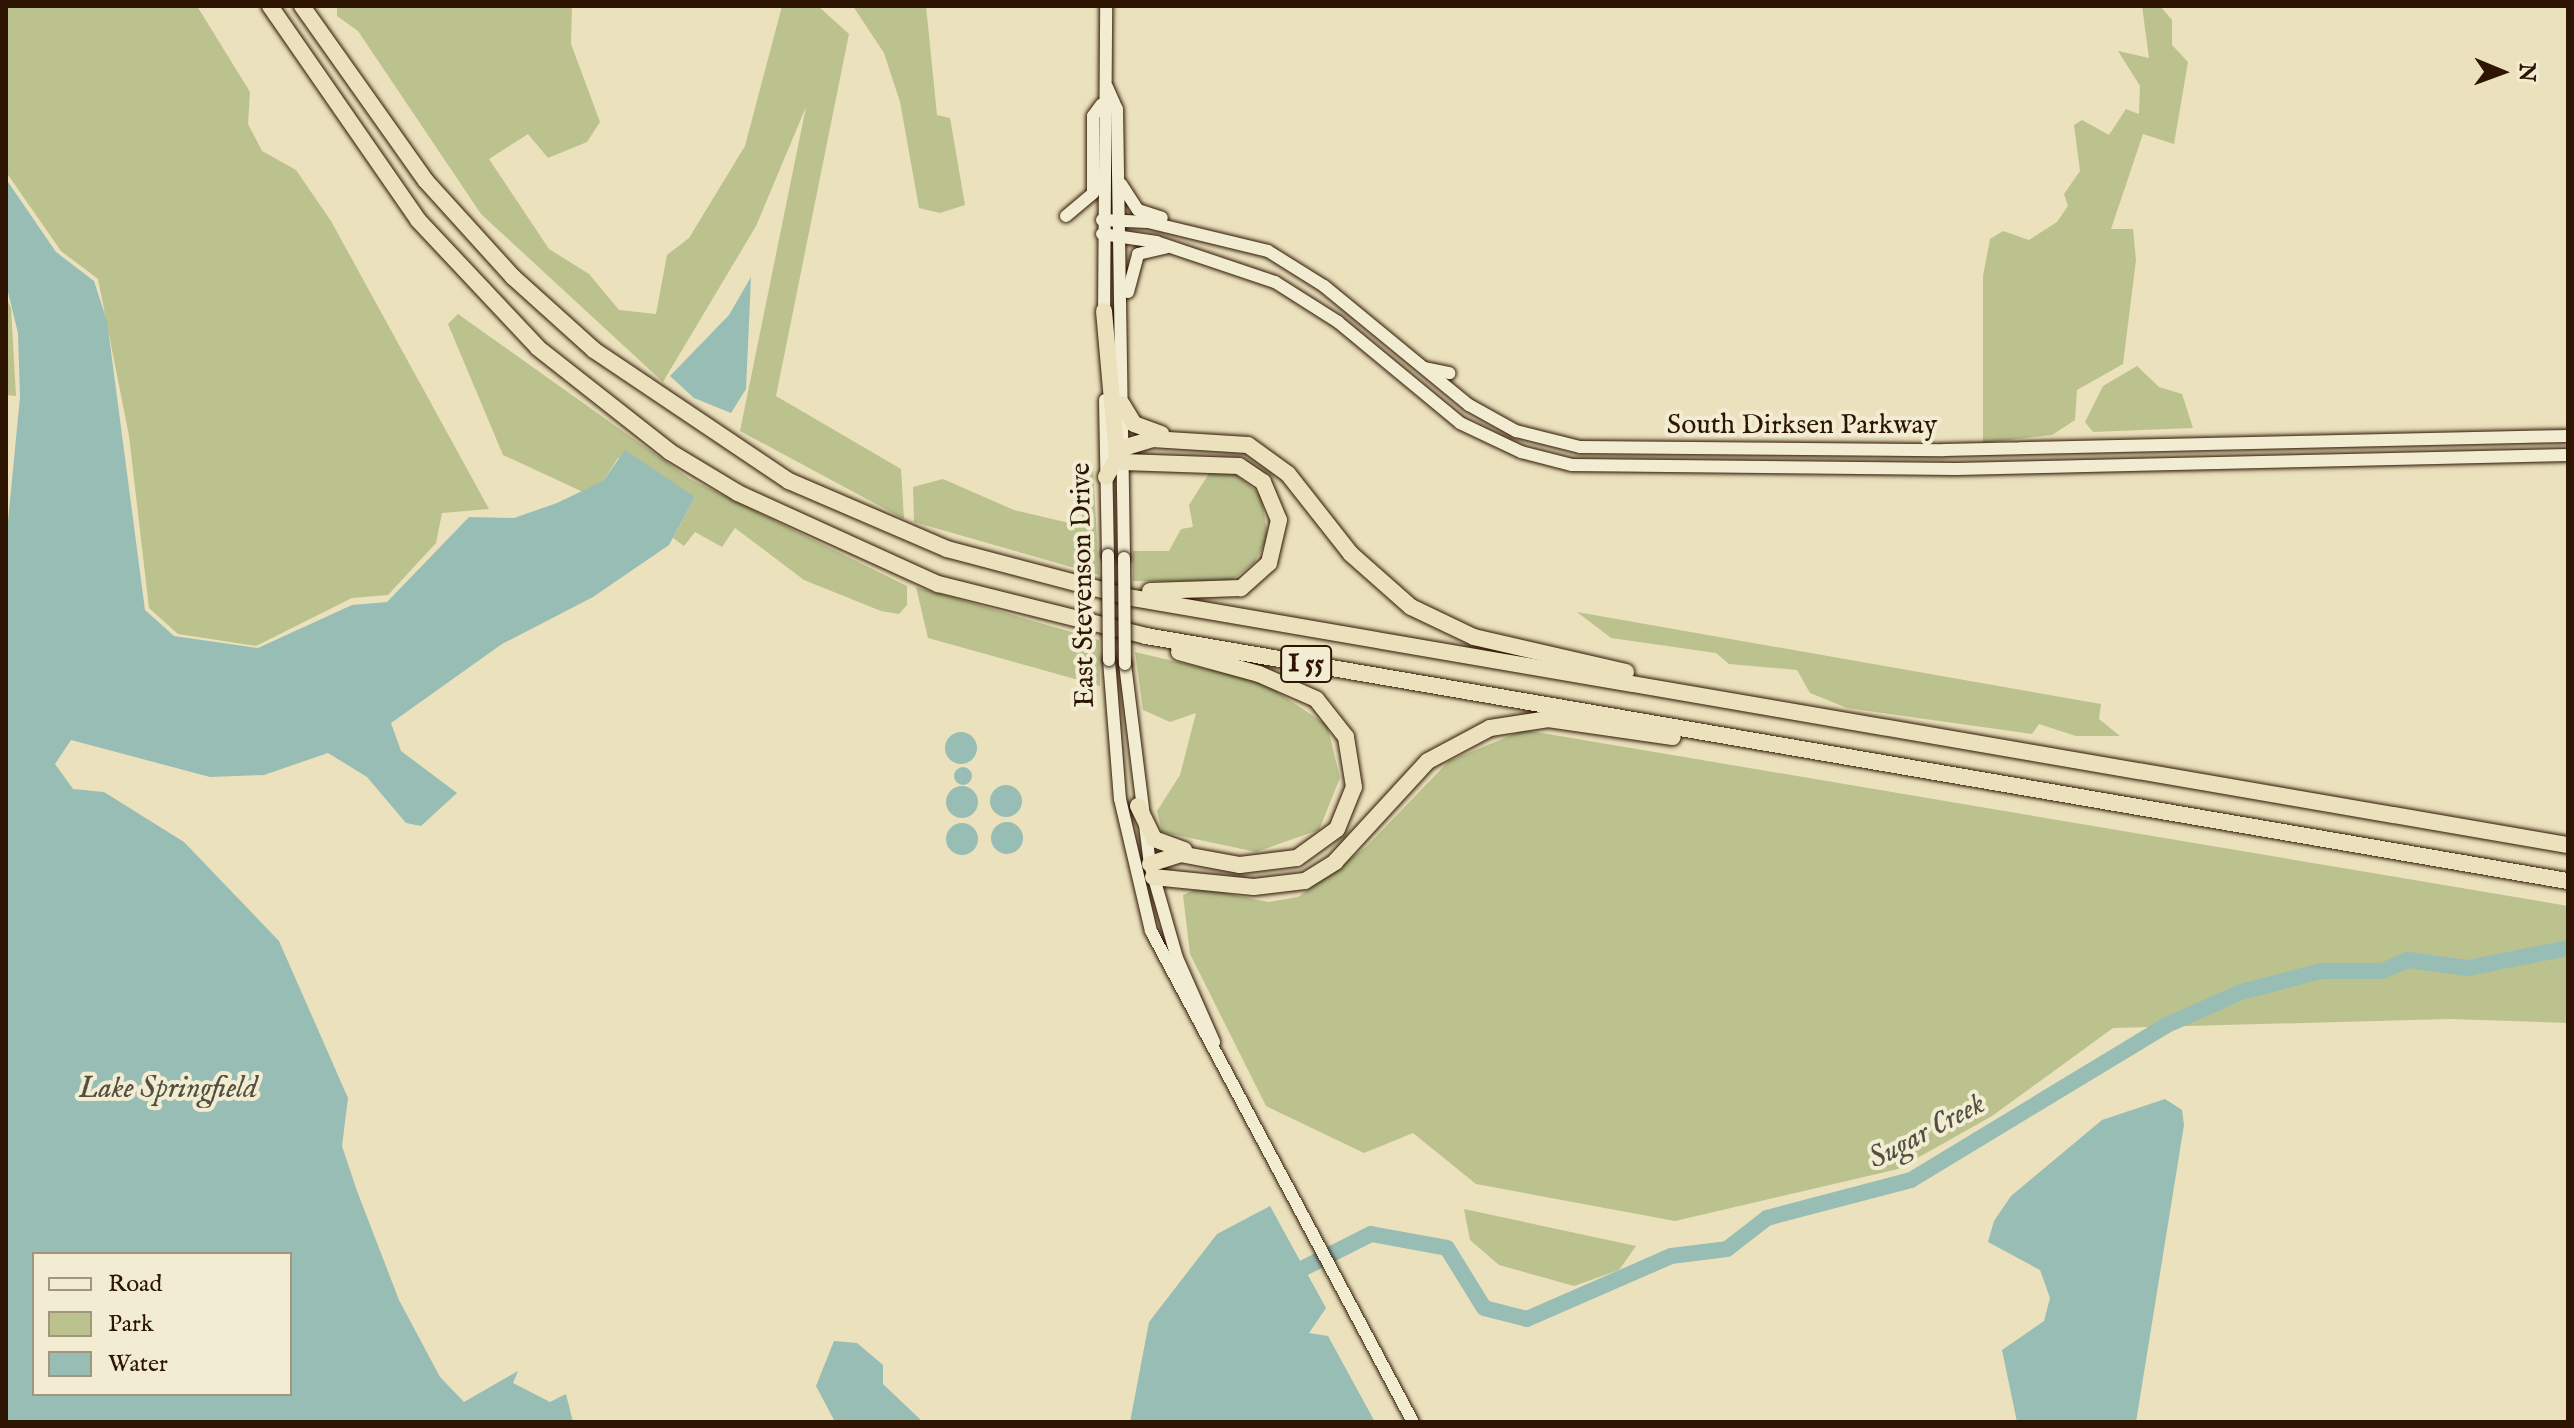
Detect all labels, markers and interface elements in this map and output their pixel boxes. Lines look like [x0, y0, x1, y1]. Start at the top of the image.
north arrow [2462, 32, 2542, 112]
text: N [2512, 63, 2540, 82]
street label: South Dirksen Parkway [1667, 409, 1937, 443]
street label: East Stevenson Drive [1065, 462, 1103, 708]
road number: I 55 [1280, 642, 1332, 686]
water label: Lake Springfield [79, 1071, 257, 1107]
water label: Sugar Creek [1863, 1086, 1991, 1178]
legend [32, 1252, 292, 1396]
text: Road [108, 1269, 162, 1300]
text: Park [108, 1309, 154, 1340]
text: Water [108, 1349, 168, 1380]

